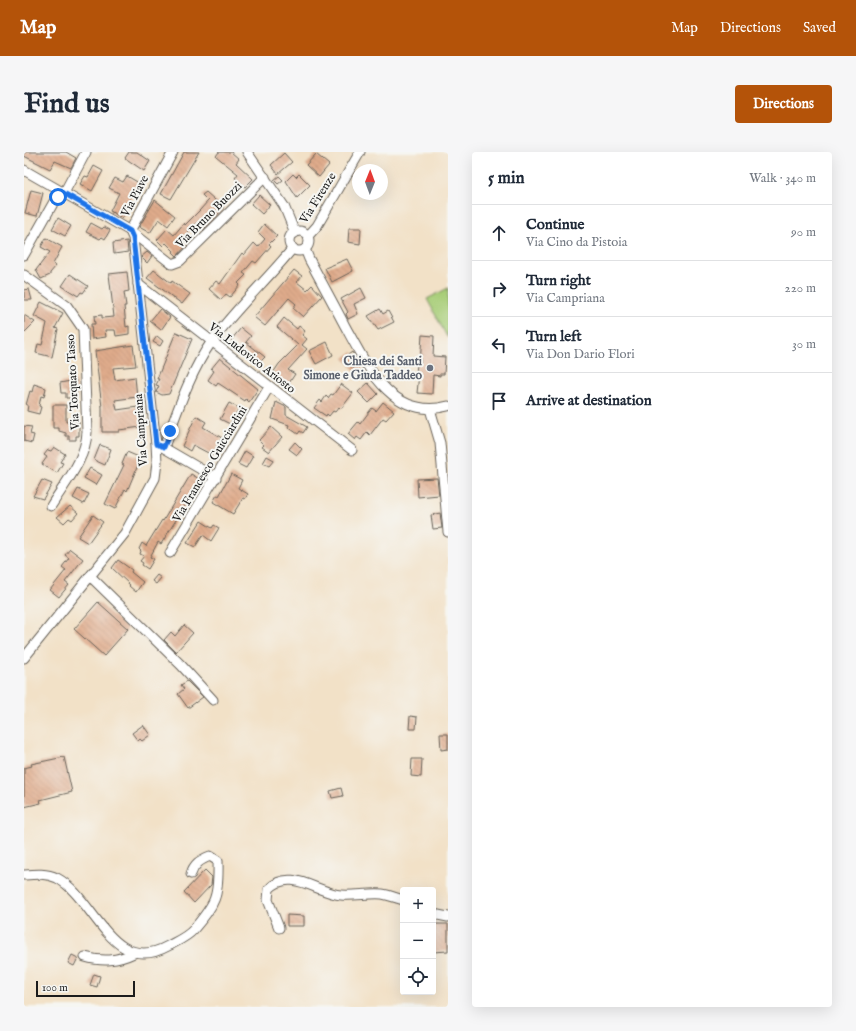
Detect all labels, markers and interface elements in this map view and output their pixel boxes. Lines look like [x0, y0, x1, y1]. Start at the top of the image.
text: Map [20, 16, 56, 40]
text: Map [671, 19, 698, 37]
text: Directions [720, 19, 781, 37]
text: Saved [803, 19, 836, 37]
button: Directions [735, 85, 832, 123]
text: Find us [24, 87, 110, 122]
north arrow [352, 164, 388, 200]
text: 5 min [488, 168, 525, 189]
street label: Via Firenze [296, 169, 340, 227]
text: Walk · 340 m [749, 170, 816, 187]
street label: Via Piave [117, 172, 152, 220]
street label: Via Bruno Buozzi [172, 179, 245, 252]
route start [49, 188, 67, 206]
text: Continue [526, 215, 584, 234]
icon: ahead [488, 222, 510, 244]
text: 90 m [791, 224, 816, 241]
text: Via Cino da Pistoia [526, 234, 627, 251]
text: Turn right [526, 271, 591, 290]
icon: right [488, 278, 510, 300]
text: 220 m [785, 280, 816, 297]
text: Via Campriana [526, 290, 605, 307]
street label: Via Ludovico Ariosto [205, 319, 299, 397]
text: Turn left [526, 327, 582, 346]
street label: Via Torquato Tasso [63, 333, 84, 431]
icon: left [488, 334, 510, 356]
text: 30 m [792, 336, 816, 353]
text: Via Don Dario Flori [526, 346, 635, 363]
place label: Chiesa dei Santi Simone e Giuda Taddeo [303, 354, 423, 383]
marker: Chiesa dei Santi Simone e Giuda Taddeo [425, 363, 435, 373]
icon: arrive [488, 390, 510, 412]
text: Arrive at destination [526, 391, 652, 410]
street label: Via Campriana [131, 392, 152, 468]
street label: Via Francesco Guicciardini [169, 403, 251, 526]
route end [161, 422, 179, 440]
map controls [400, 887, 436, 995]
button: + [400, 887, 436, 923]
button: − [400, 923, 436, 959]
button: locate [400, 959, 436, 995]
scale bar [36, 979, 135, 998]
text: 100 m [42, 981, 68, 995]

